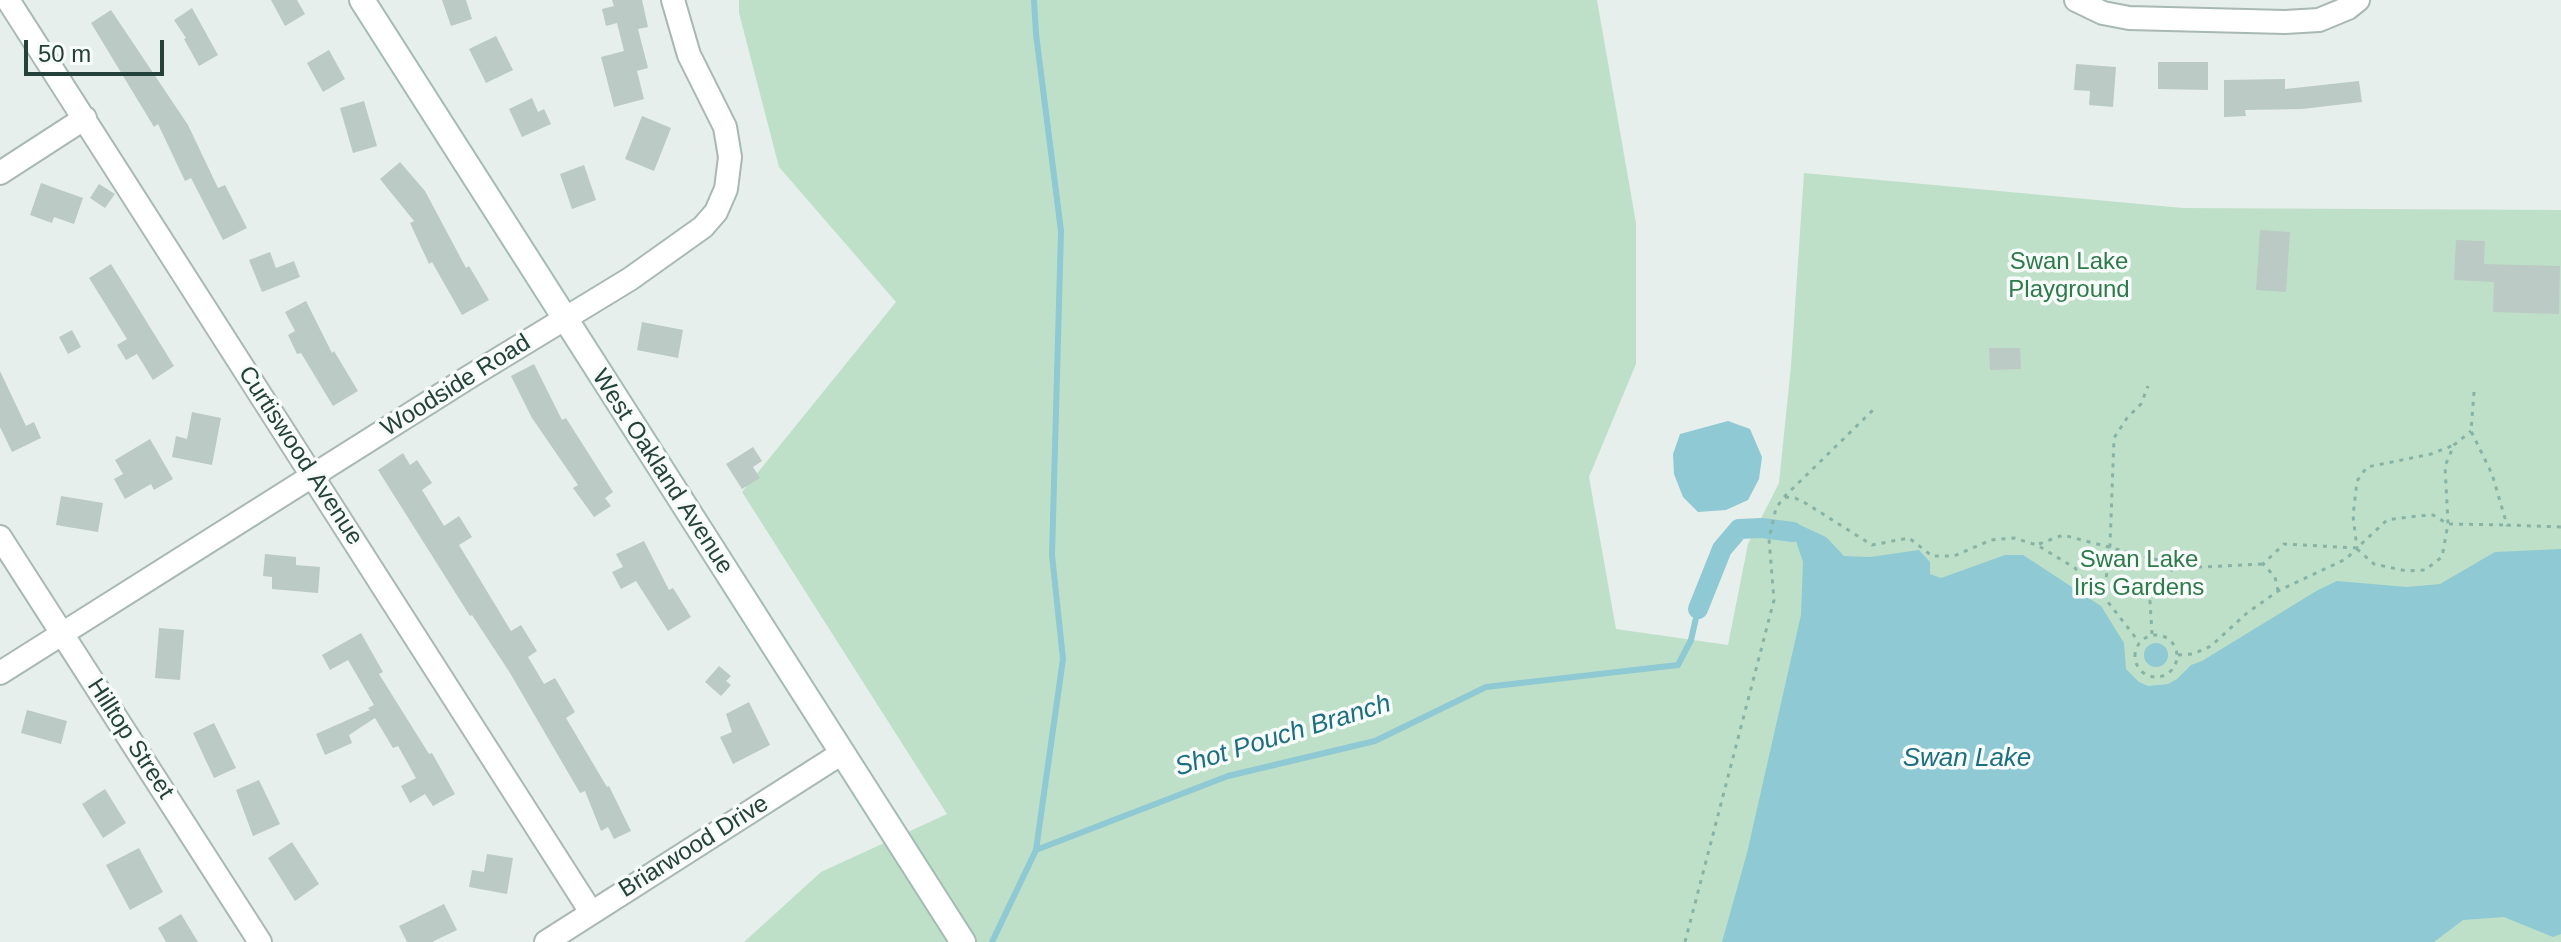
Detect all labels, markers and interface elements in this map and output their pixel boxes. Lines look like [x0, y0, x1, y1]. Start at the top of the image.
scale bar [28, 24, 168, 74]
text: 50 m [38, 40, 91, 67]
park label: Swan Lake Playground [2008, 248, 2130, 304]
street label: Woodside Road [376, 329, 536, 443]
street label: Curtiswood Avenue [231, 361, 369, 551]
street label: West Oakland Avenue [585, 364, 739, 580]
park label: Swan Lake Iris Gardens [2074, 546, 2204, 602]
street label: Hilltop Street [81, 674, 179, 804]
water label: Shot Pouch Branch [1171, 688, 1395, 784]
water label: Swan Lake [1903, 743, 2031, 775]
street label: Briarwood Drive [614, 790, 774, 904]

